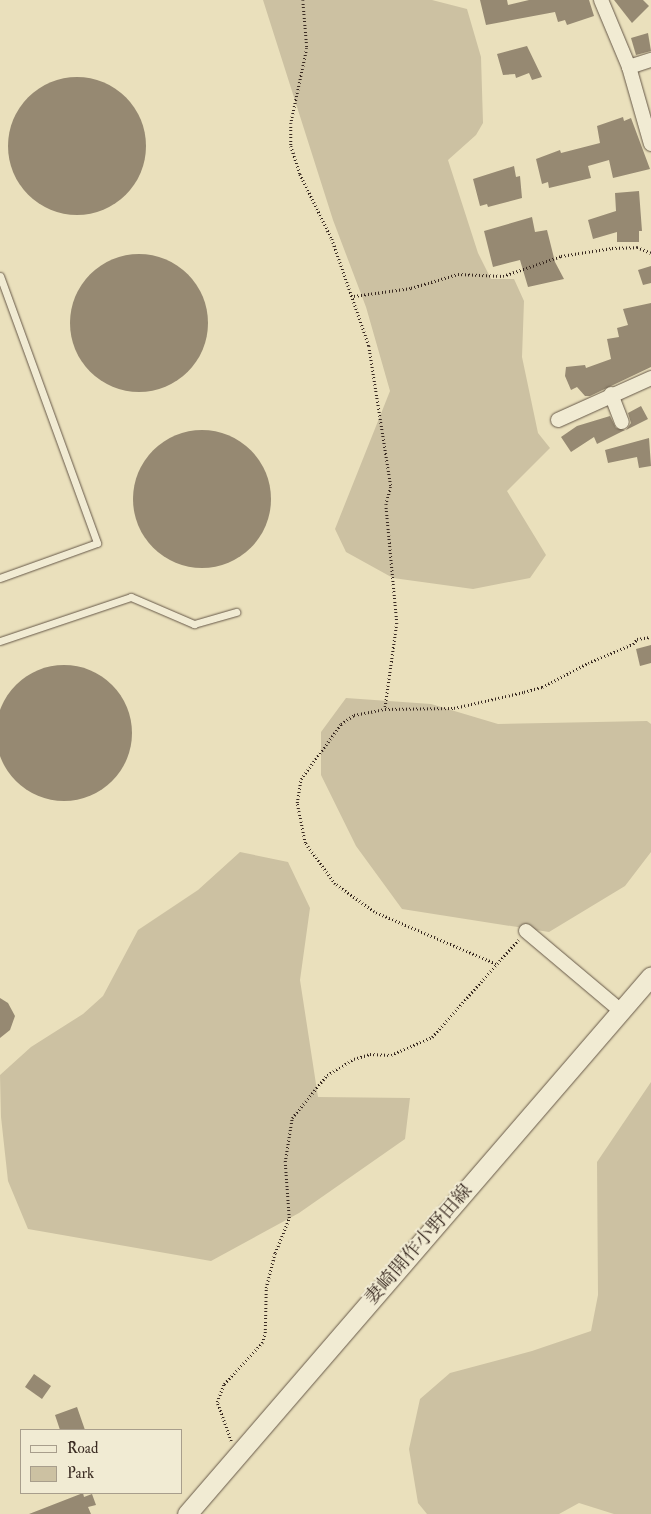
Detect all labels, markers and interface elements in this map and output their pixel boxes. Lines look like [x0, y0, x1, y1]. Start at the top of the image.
street label: 妻崎開作小野田線 [361, 1180, 477, 1310]
legend [20, 1429, 182, 1494]
text: Road [67, 1439, 98, 1458]
text: Park [67, 1464, 94, 1483]

